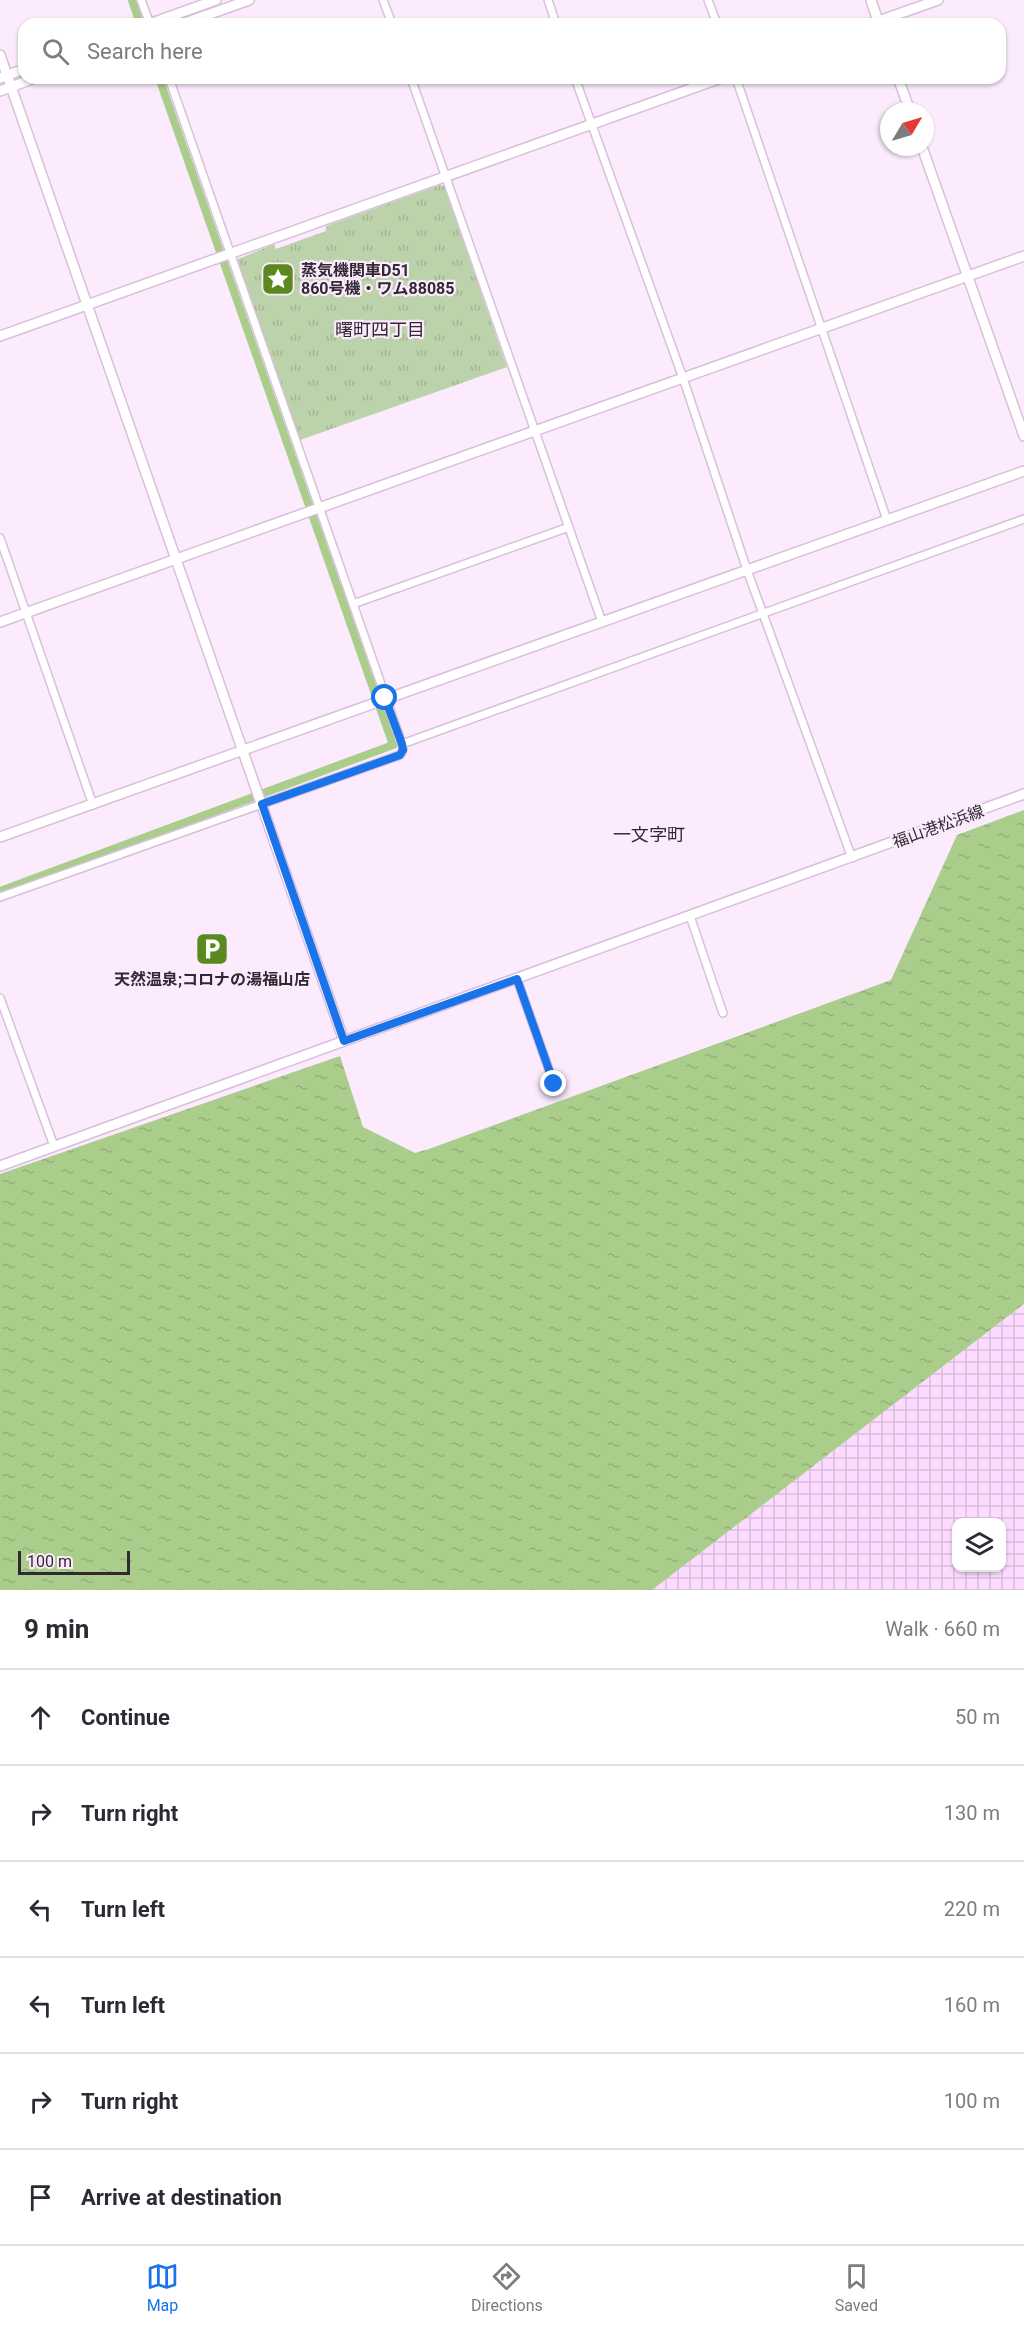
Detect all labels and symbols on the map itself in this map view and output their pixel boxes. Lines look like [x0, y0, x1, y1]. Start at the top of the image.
north arrow [880, 102, 934, 156]
place icon: 蒸気機関車D51 860号機・ワム88085 [260, 261, 296, 297]
place label: 蒸気機関車D51 860号機・ワム88085 [301, 261, 454, 298]
district label: 曙町四丁目 [335, 319, 425, 340]
route start [371, 684, 397, 710]
street label: 福山港松浜線 [890, 801, 987, 852]
district label: 一文字町 [613, 824, 685, 845]
parking icon: 天然温泉;コロナの湯福山店 [194, 931, 230, 967]
place label: 天然温泉;コロナの湯福山店 [114, 970, 310, 989]
route end [540, 1070, 566, 1096]
scale bar [18, 1548, 130, 1576]

